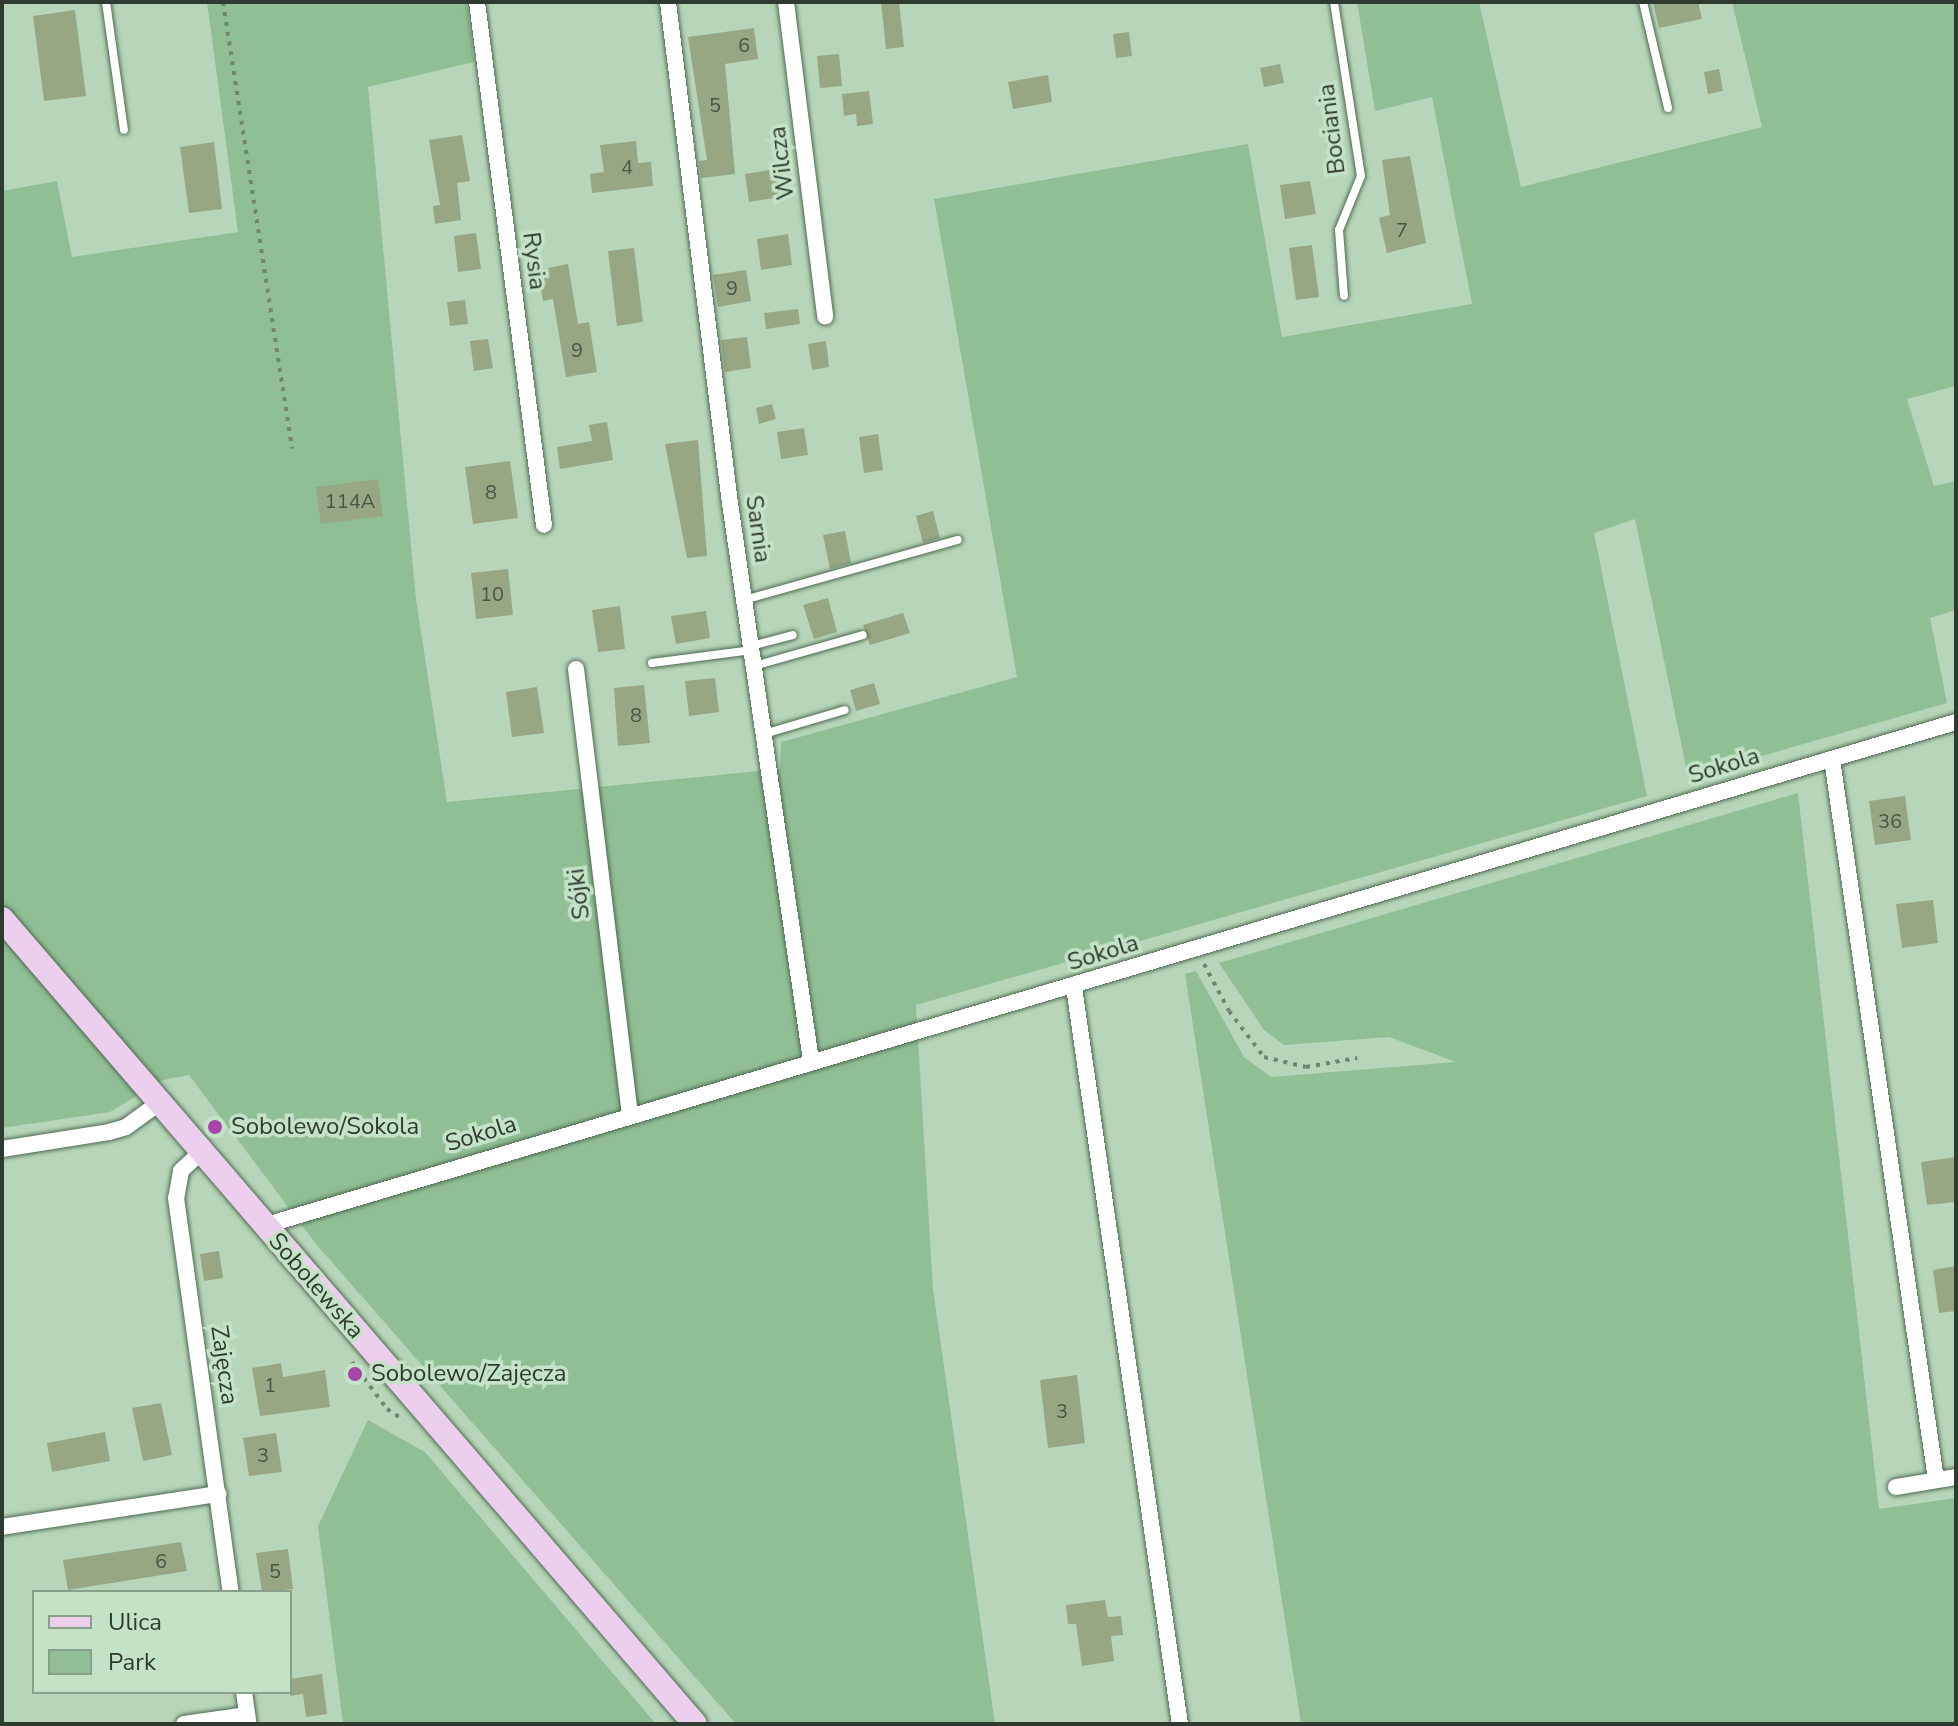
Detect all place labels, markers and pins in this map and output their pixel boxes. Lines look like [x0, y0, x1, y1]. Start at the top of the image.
place label: Sobolewo/Sokola [231, 1113, 419, 1141]
marker: Sobolewo/Sokola [206, 1118, 224, 1136]
place label: Sobolewo/Zajęcza [371, 1360, 566, 1388]
marker: Sobolewo/Zajęcza [346, 1365, 364, 1383]

